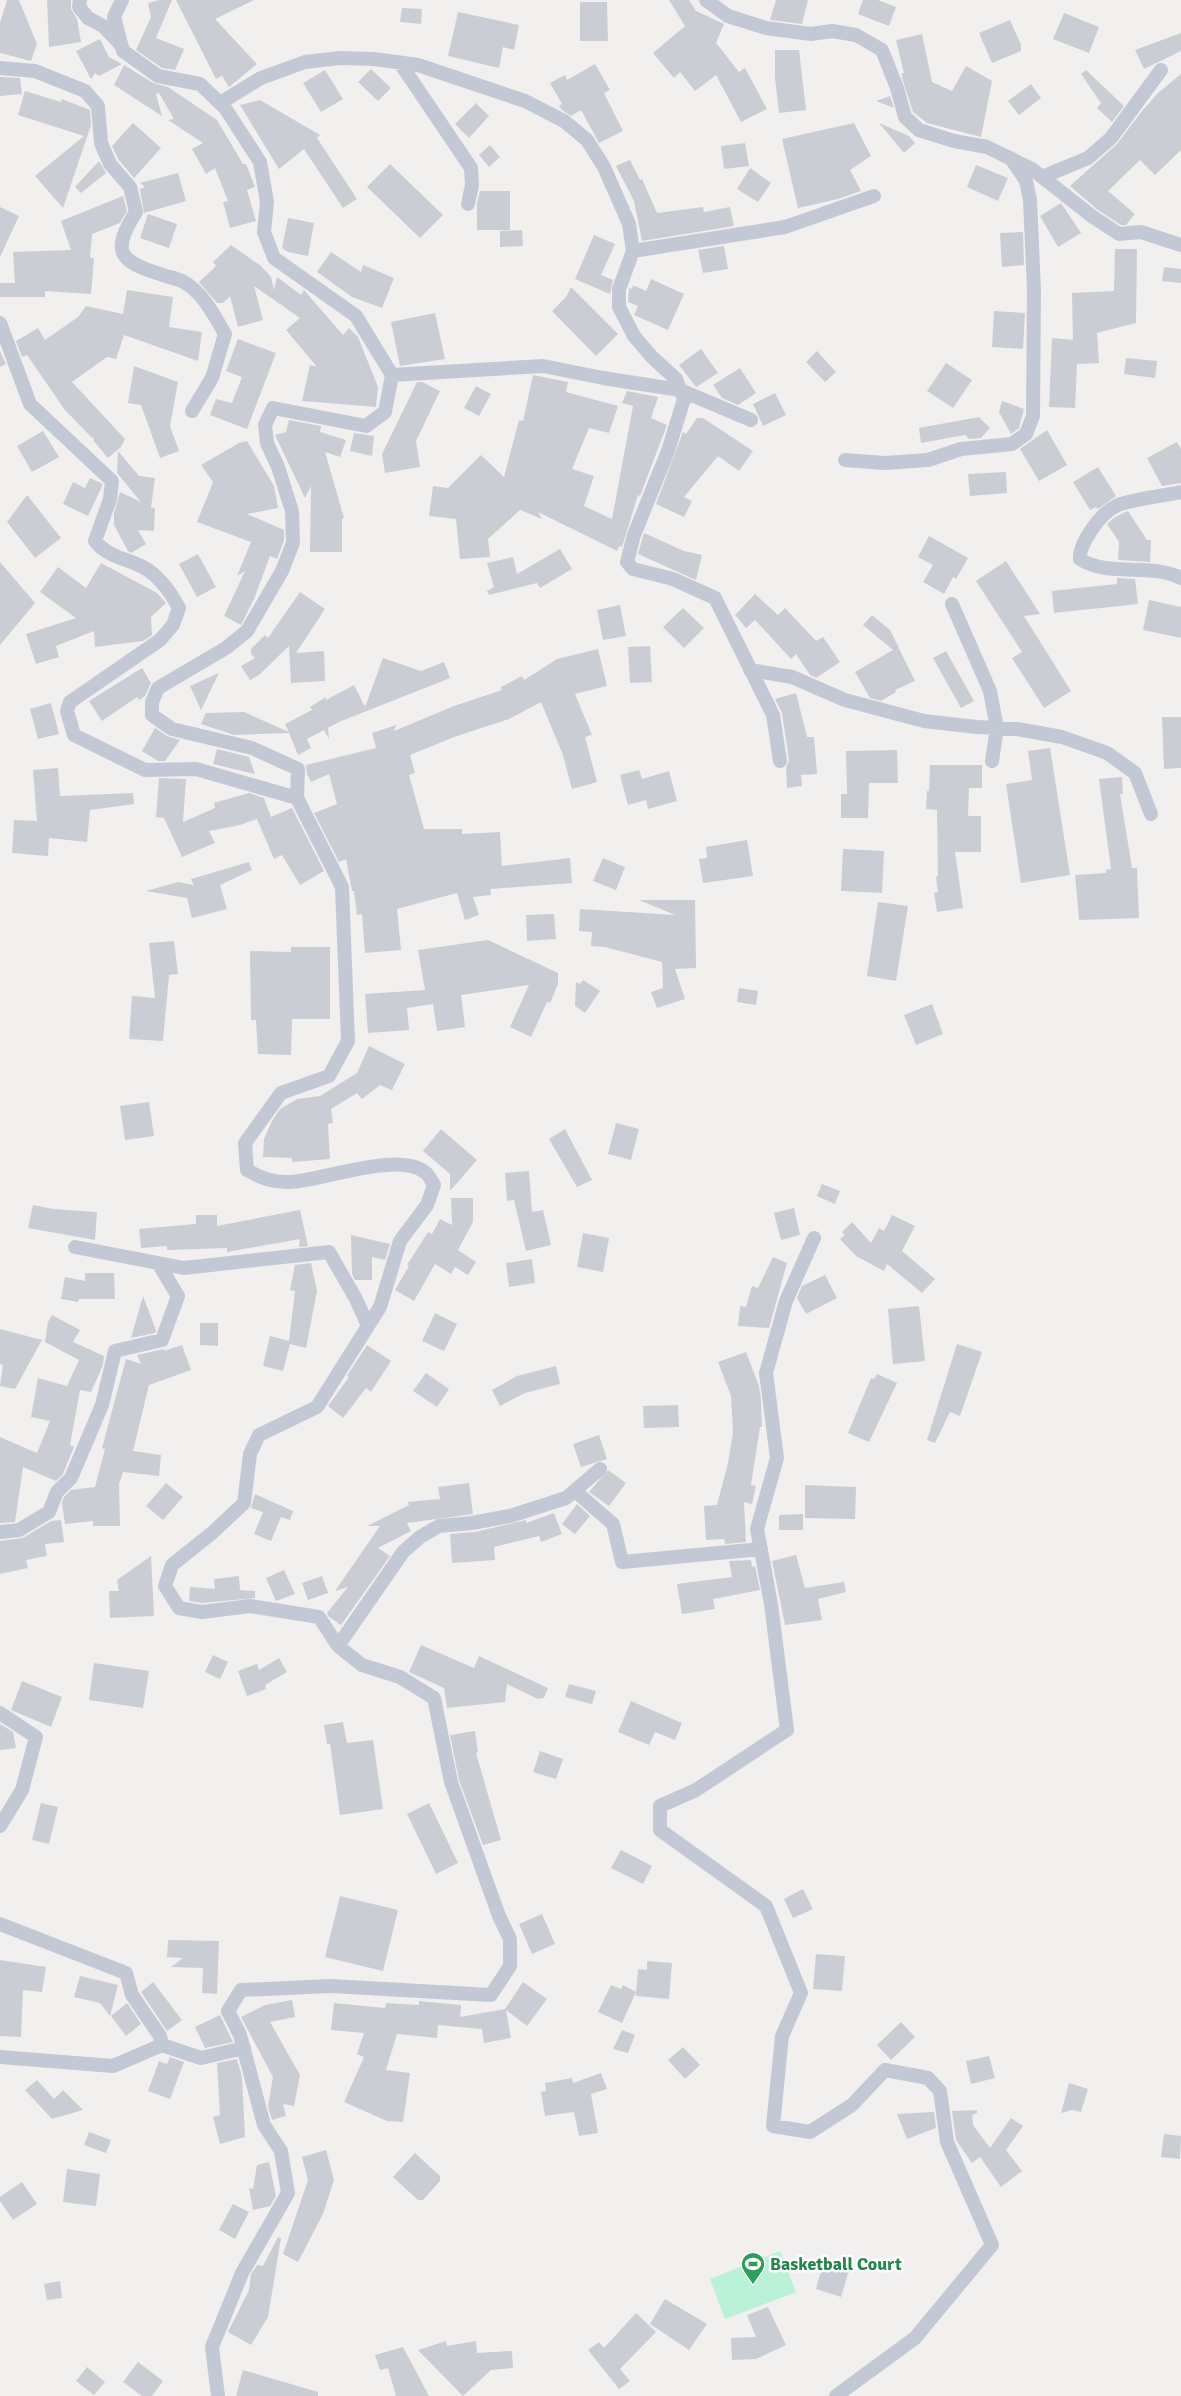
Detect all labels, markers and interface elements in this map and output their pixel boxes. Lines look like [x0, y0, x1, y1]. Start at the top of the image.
sports icon: Basketball Court [740, 2251, 766, 2285]
place label: Basketball Court [770, 2253, 902, 2275]

